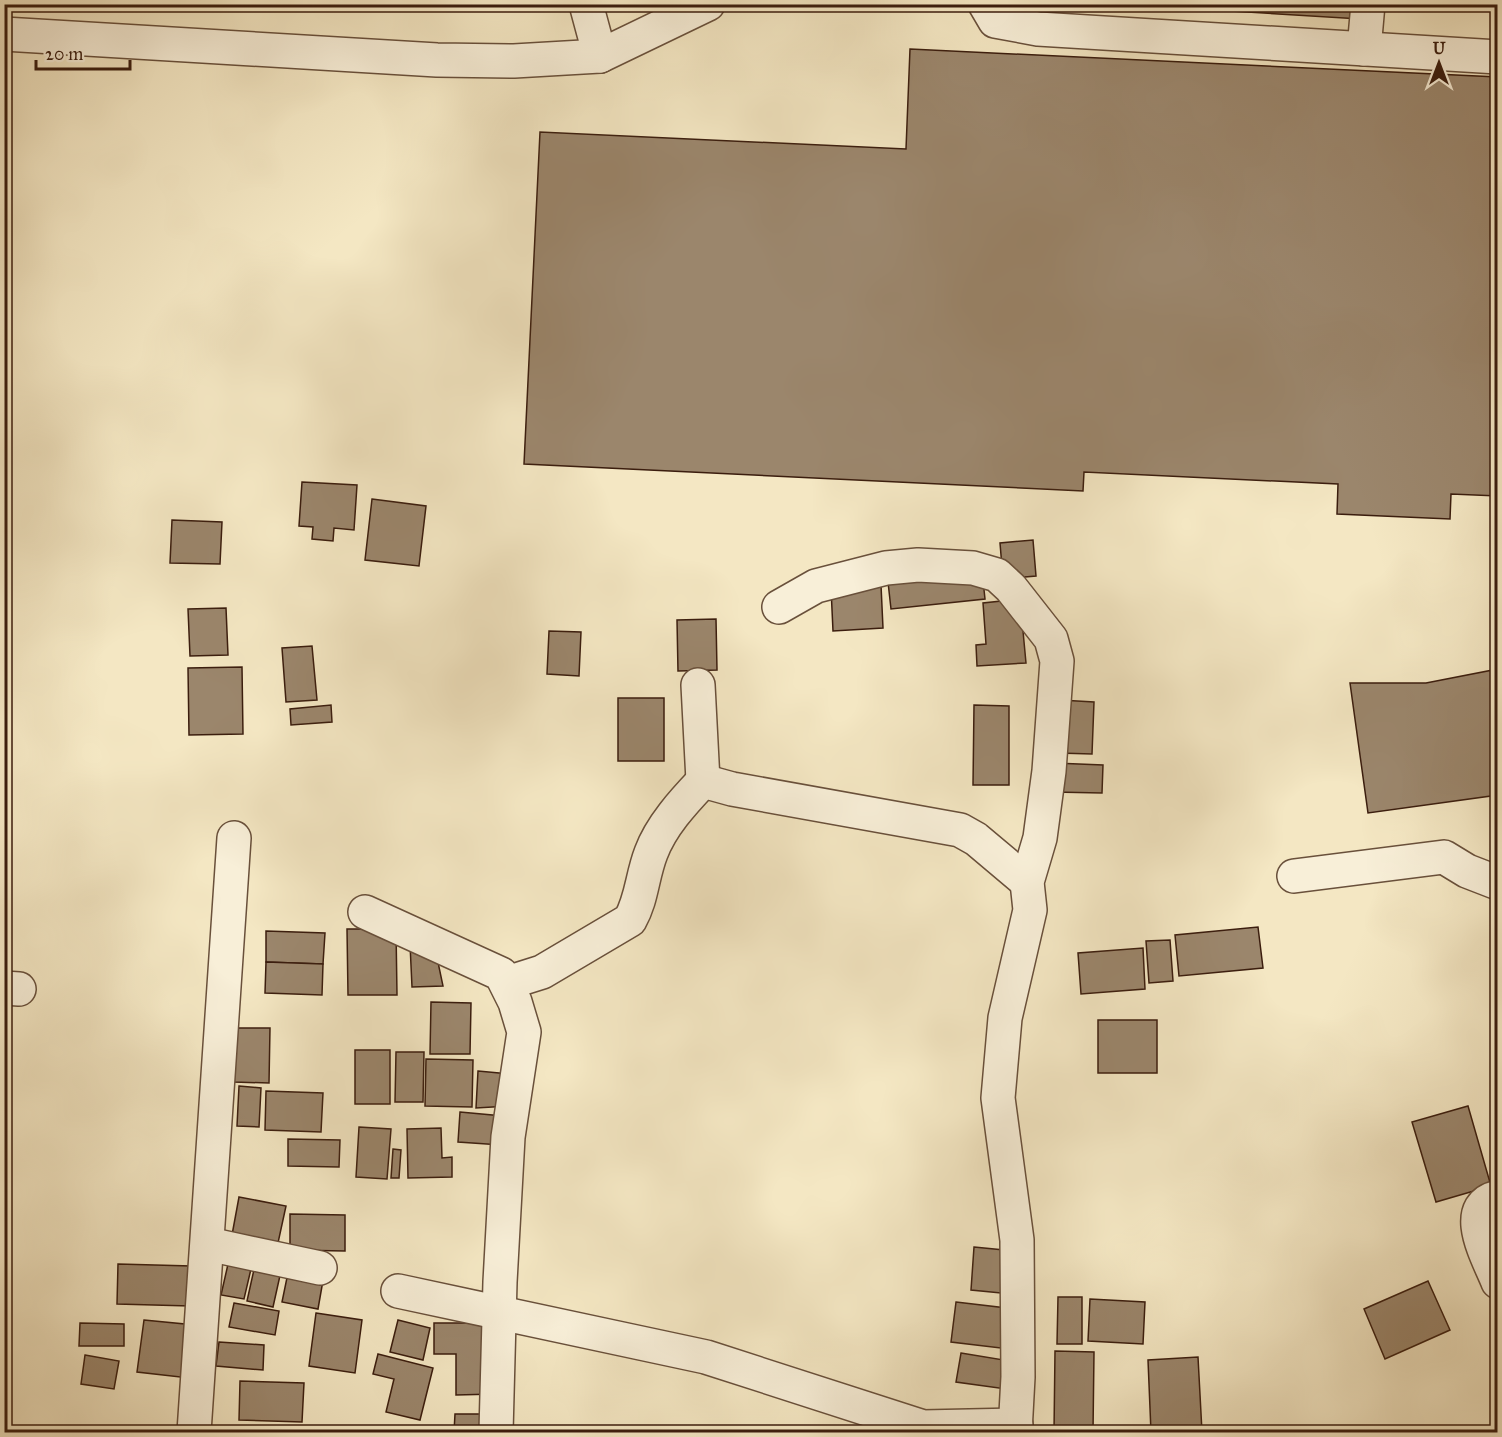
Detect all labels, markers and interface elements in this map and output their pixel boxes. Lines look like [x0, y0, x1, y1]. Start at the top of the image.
scale bar [36, 33, 130, 71]
north arrow [1409, 33, 1469, 93]
text: U [1433, 39, 1446, 58]
text: 20 m [45, 43, 83, 65]

